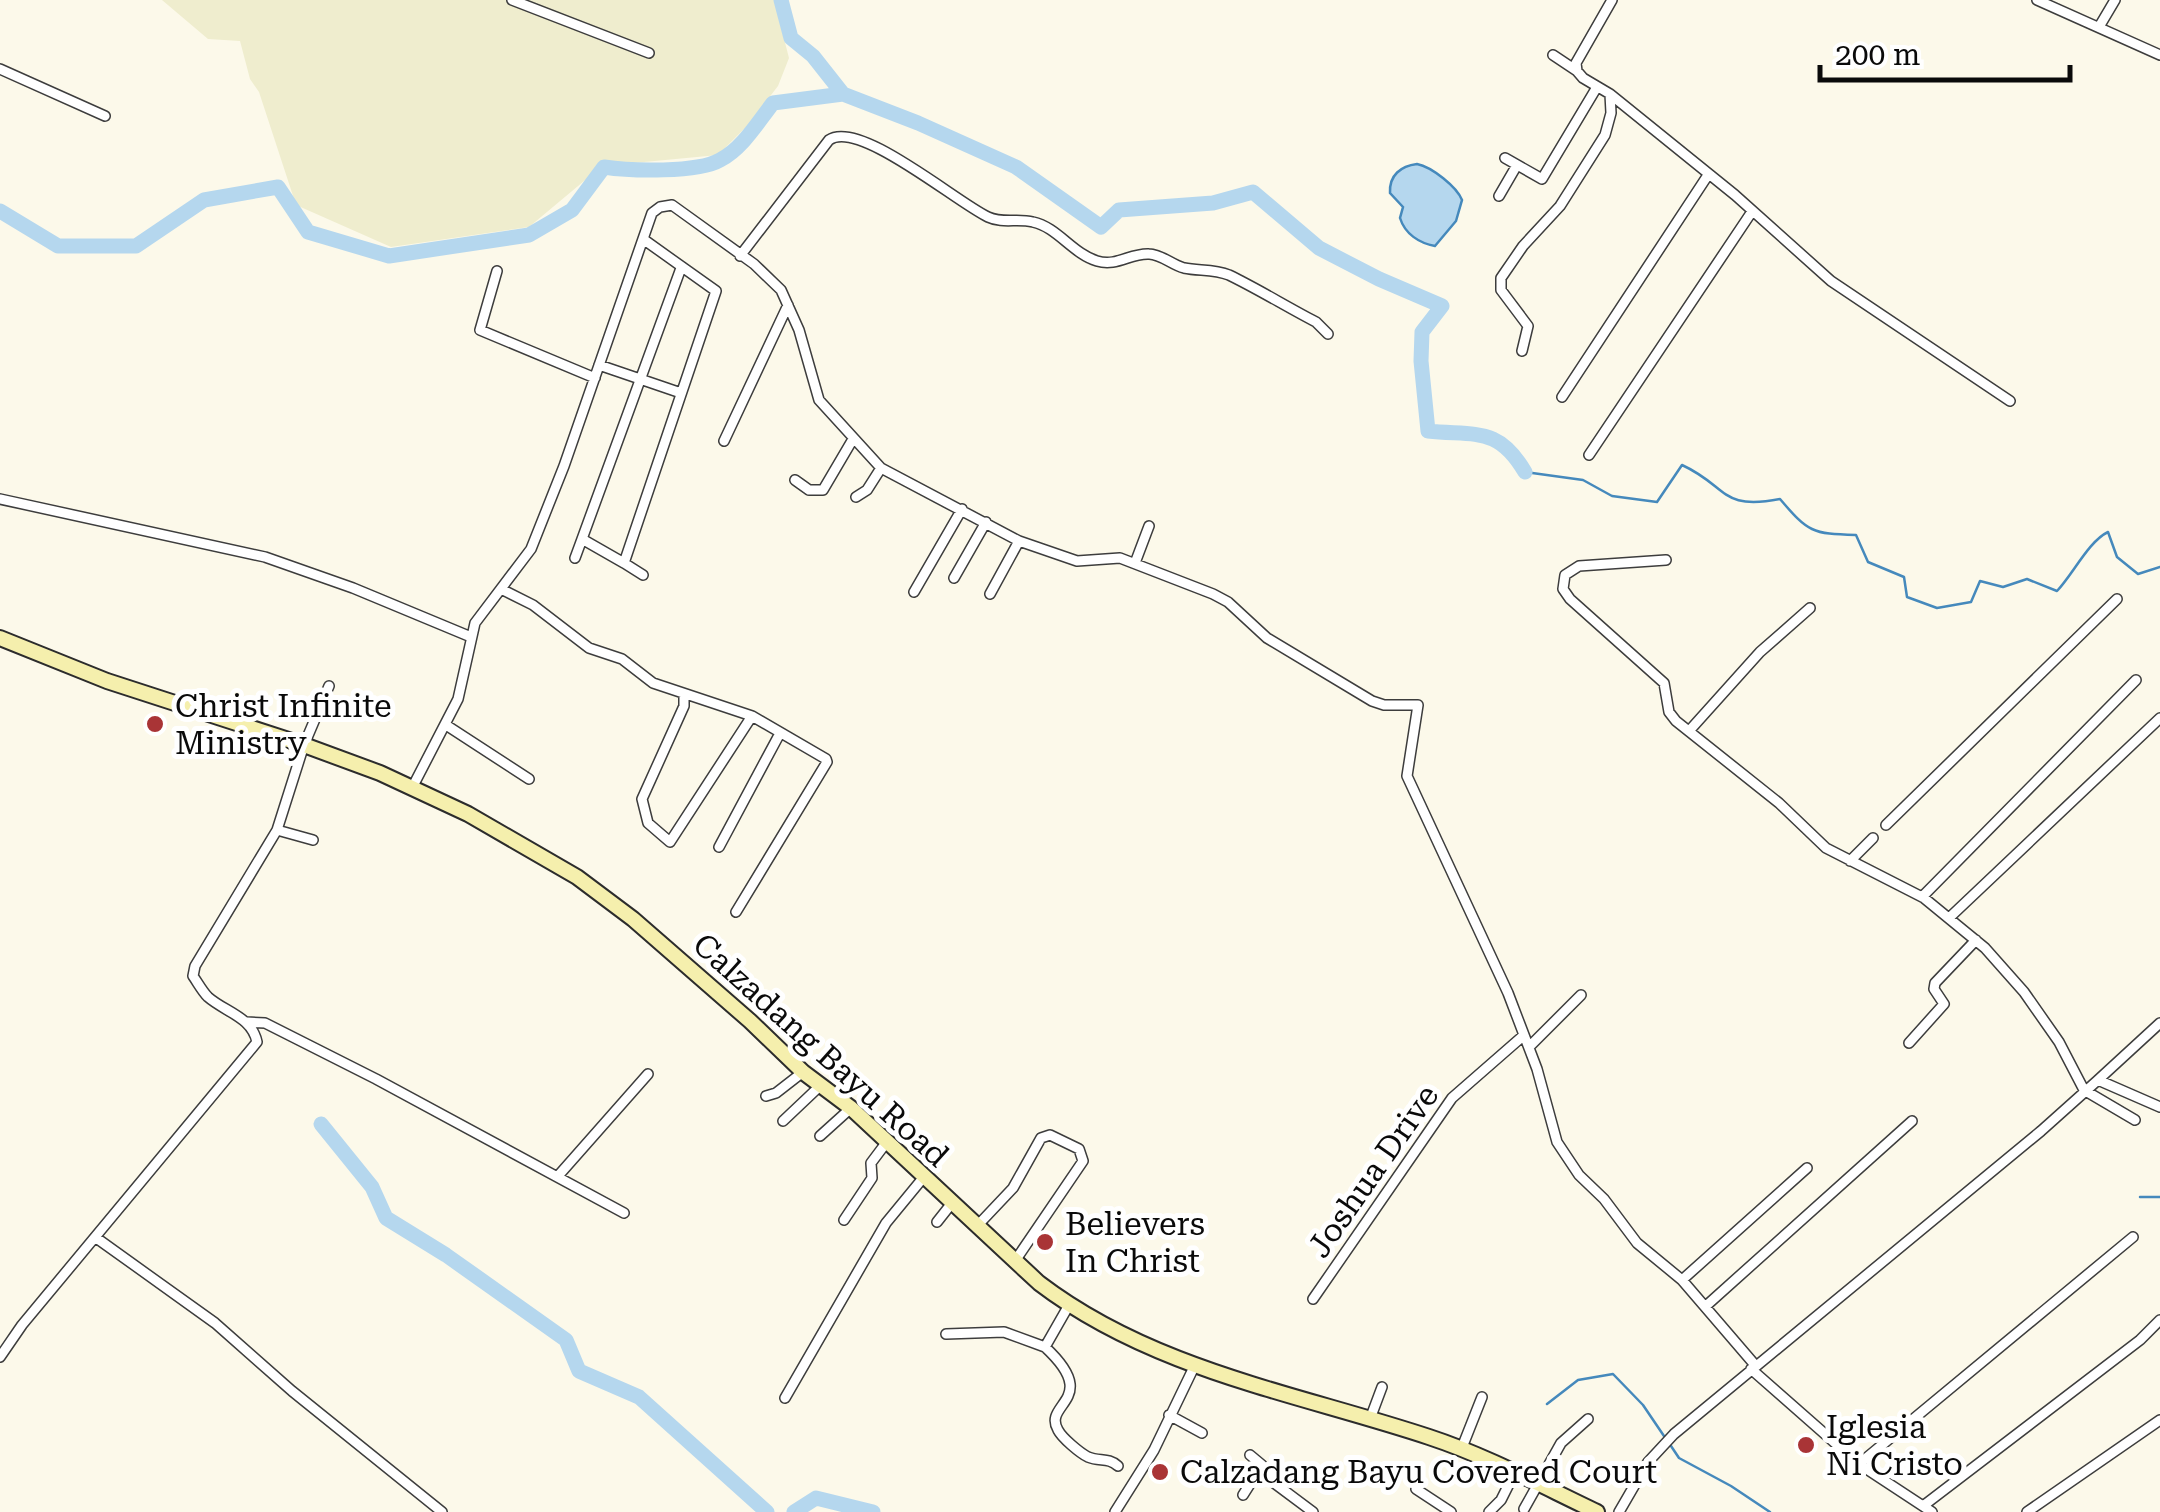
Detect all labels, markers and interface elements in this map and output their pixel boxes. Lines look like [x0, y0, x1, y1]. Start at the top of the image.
scale bar [1820, 20, 2070, 82]
text: 200 m [1835, 37, 1920, 72]
place label: Christ Infinite Ministry [175, 687, 392, 762]
marker: Christ Infinite Ministry [144, 713, 166, 735]
street label: Calzadang Bayu Road [685, 925, 957, 1175]
street label: Joshua Drive [1300, 1077, 1446, 1265]
place label: Believers In Christ [1065, 1205, 1205, 1280]
marker: Believers In Christ [1034, 1231, 1056, 1253]
place label: Iglesia Ni Cristo [1826, 1408, 1963, 1483]
marker: Iglesia Ni Cristo [1795, 1434, 1817, 1456]
place label: Calzadang Bayu Covered Court [1180, 1453, 1657, 1491]
marker: Calzadang Bayu Covered Court [1149, 1461, 1171, 1483]

